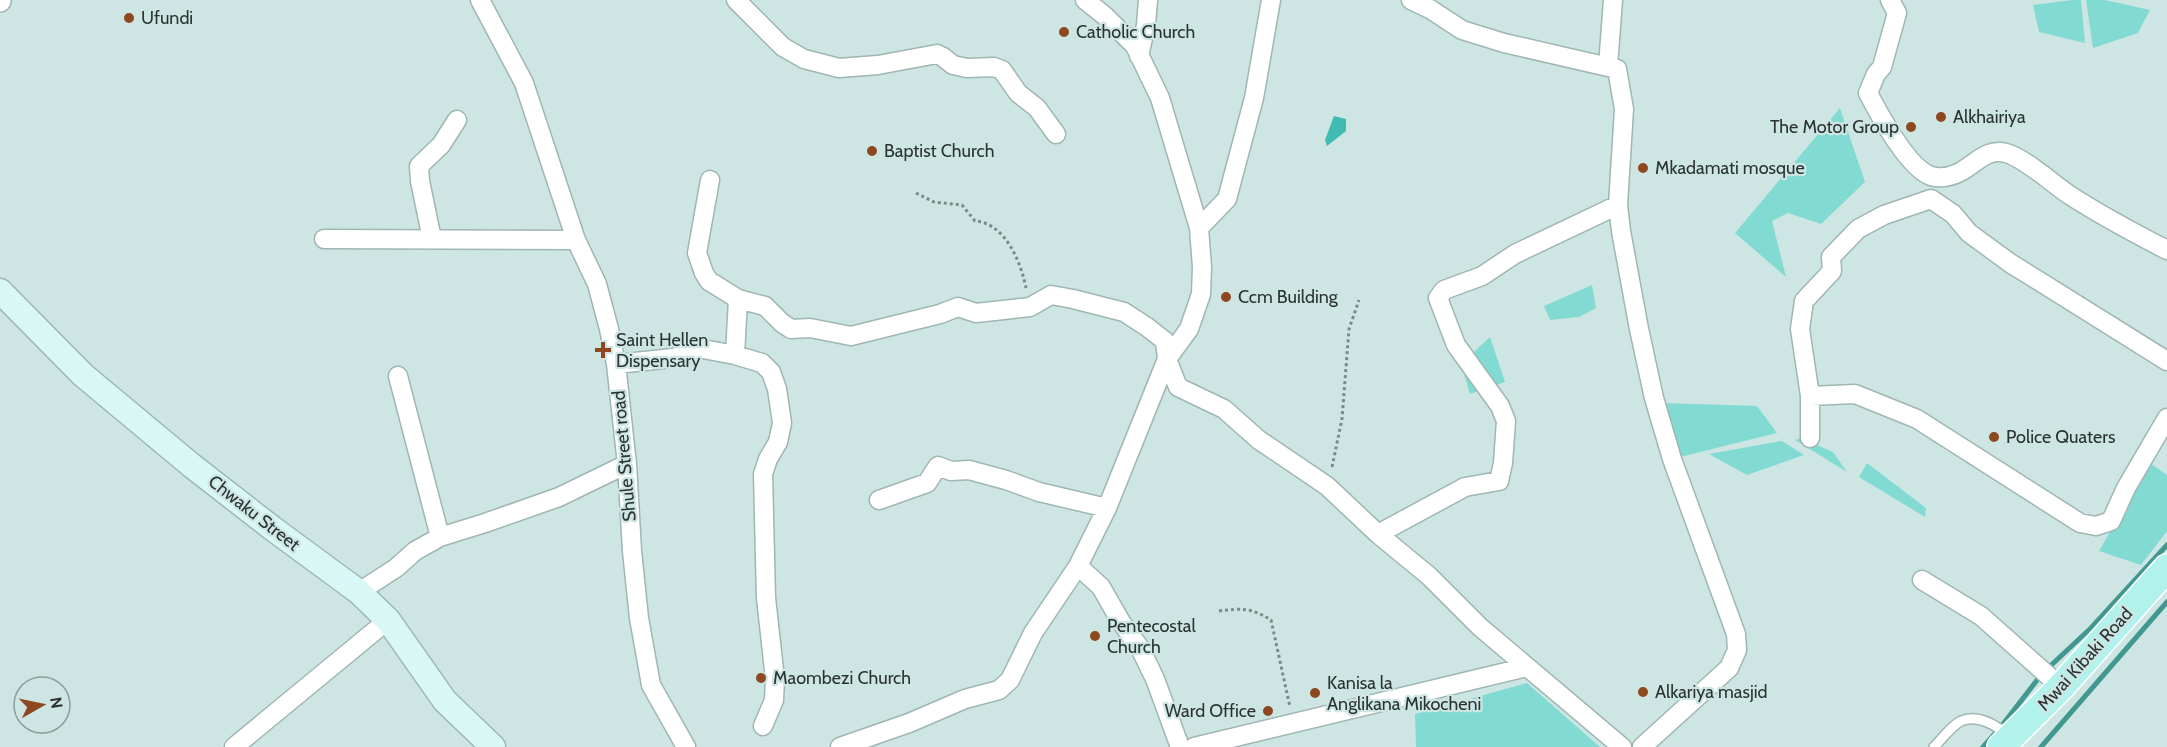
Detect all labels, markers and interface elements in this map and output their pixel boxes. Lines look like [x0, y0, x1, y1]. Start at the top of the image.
place label: Ufundi [141, 7, 193, 29]
marker: Ufundi [122, 11, 136, 25]
place label: Catholic Church [1076, 21, 1195, 43]
marker: Catholic Church [1057, 25, 1071, 39]
place label: Alkhairiya [1953, 106, 2026, 128]
marker: Alkhairiya [1934, 110, 1948, 124]
place label: The Motor Group [1770, 116, 1899, 138]
marker: The Motor Group [1904, 120, 1918, 134]
place label: Baptist Church [884, 140, 994, 162]
marker: Baptist Church [865, 144, 879, 158]
place label: Mkadamati mosque [1655, 157, 1805, 179]
marker: Mkadamati mosque [1636, 161, 1650, 175]
place label: Ccm Building [1238, 286, 1339, 308]
marker: Ccm Building [1219, 290, 1233, 304]
place label: Saint Hellen Dispensary [616, 329, 708, 372]
marker: Saint Hellen Dispensary [594, 341, 612, 359]
street label: Shule Street road [607, 390, 641, 522]
place label: Police Quaters [2006, 426, 2115, 448]
marker: Police Quaters [1987, 430, 2001, 444]
street label: Chwaku Street [204, 470, 304, 556]
street label: Mwai Kibaki Road [2033, 603, 2137, 715]
place label: Pentecostal Church [1107, 615, 1197, 658]
marker: Pentecostal Church [1088, 629, 1102, 643]
place label: Maombezi Church [773, 667, 911, 689]
marker: Maombezi Church [754, 671, 768, 685]
place label: Kanisa la Anglikana Mikocheni [1327, 672, 1481, 715]
north arrow [12, 675, 72, 735]
place label: Alkariya masjid [1655, 681, 1768, 703]
marker: Alkariya masjid [1636, 685, 1650, 699]
marker: Kanisa la Anglikana Mikocheni [1308, 686, 1322, 700]
text: N [46, 696, 67, 710]
place label: Ward Office [1165, 700, 1256, 722]
marker: Ward Office [1261, 704, 1275, 718]

